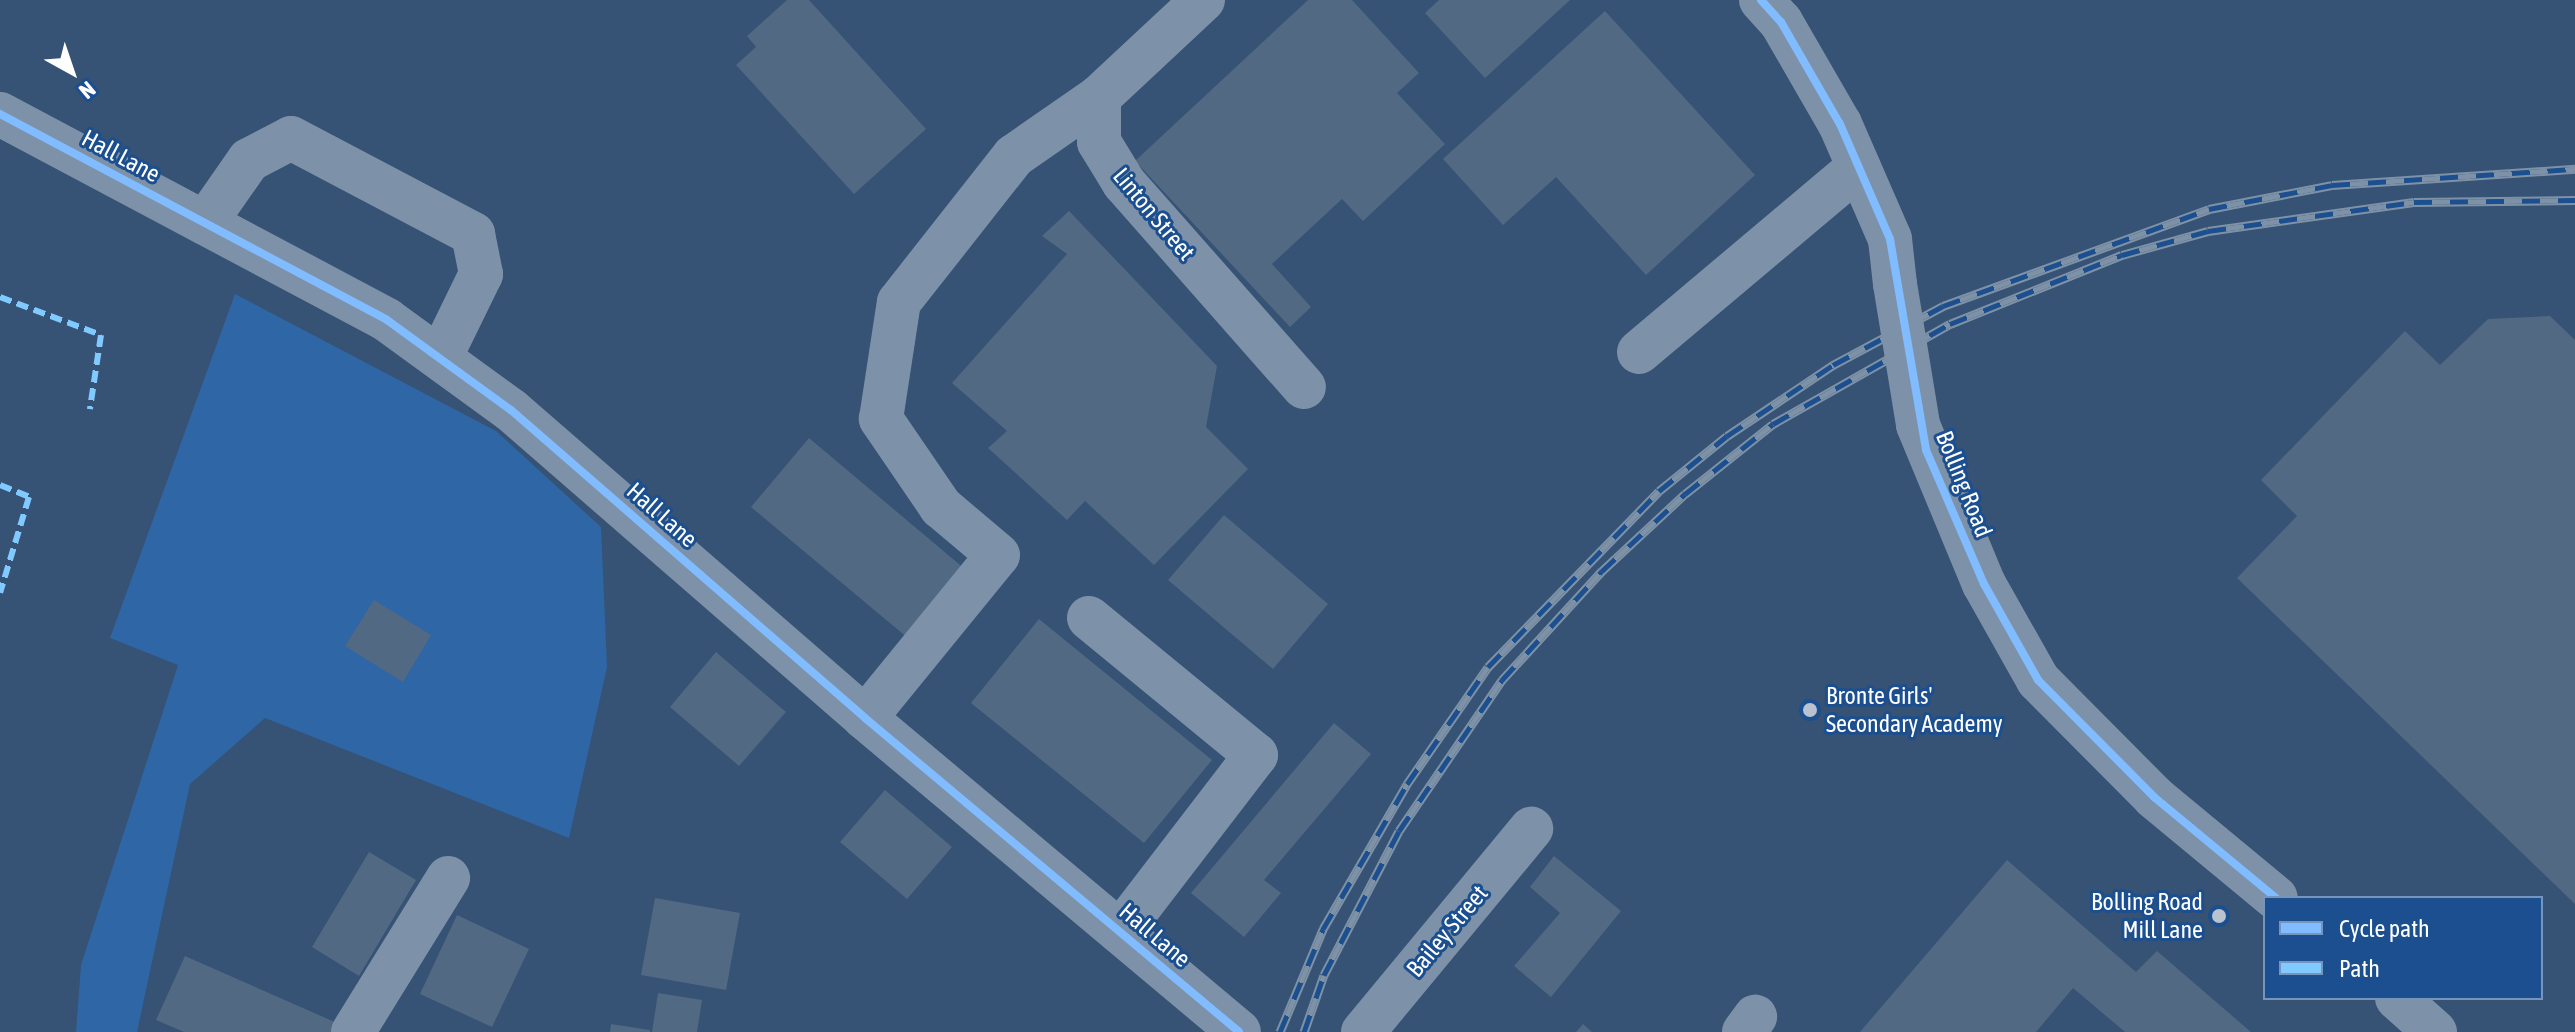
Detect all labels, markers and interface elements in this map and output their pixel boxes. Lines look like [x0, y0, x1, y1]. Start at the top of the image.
north arrow [32, 32, 112, 112]
text: N [74, 76, 101, 105]
street label: Hall Lane [77, 124, 165, 188]
street label: Linton Street [1107, 162, 1201, 266]
street label: Bolling Road [1930, 427, 1998, 541]
street label: Hall Lane [621, 477, 703, 553]
place label: Bronte Girls' Secondary Academy [1826, 682, 2003, 738]
marker: Bronte Girls' Secondary Academy [1801, 701, 1819, 719]
street label: Bailey Street [1400, 879, 1494, 983]
place label: Bolling Road Mill Lane [2091, 888, 2203, 944]
legend [2263, 896, 2543, 1000]
street label: Hall Lane [1114, 897, 1196, 973]
marker: Bolling Road Mill Lane [2210, 907, 2228, 925]
text: Cycle path [2339, 915, 2430, 942]
text: Path [2339, 955, 2380, 982]

